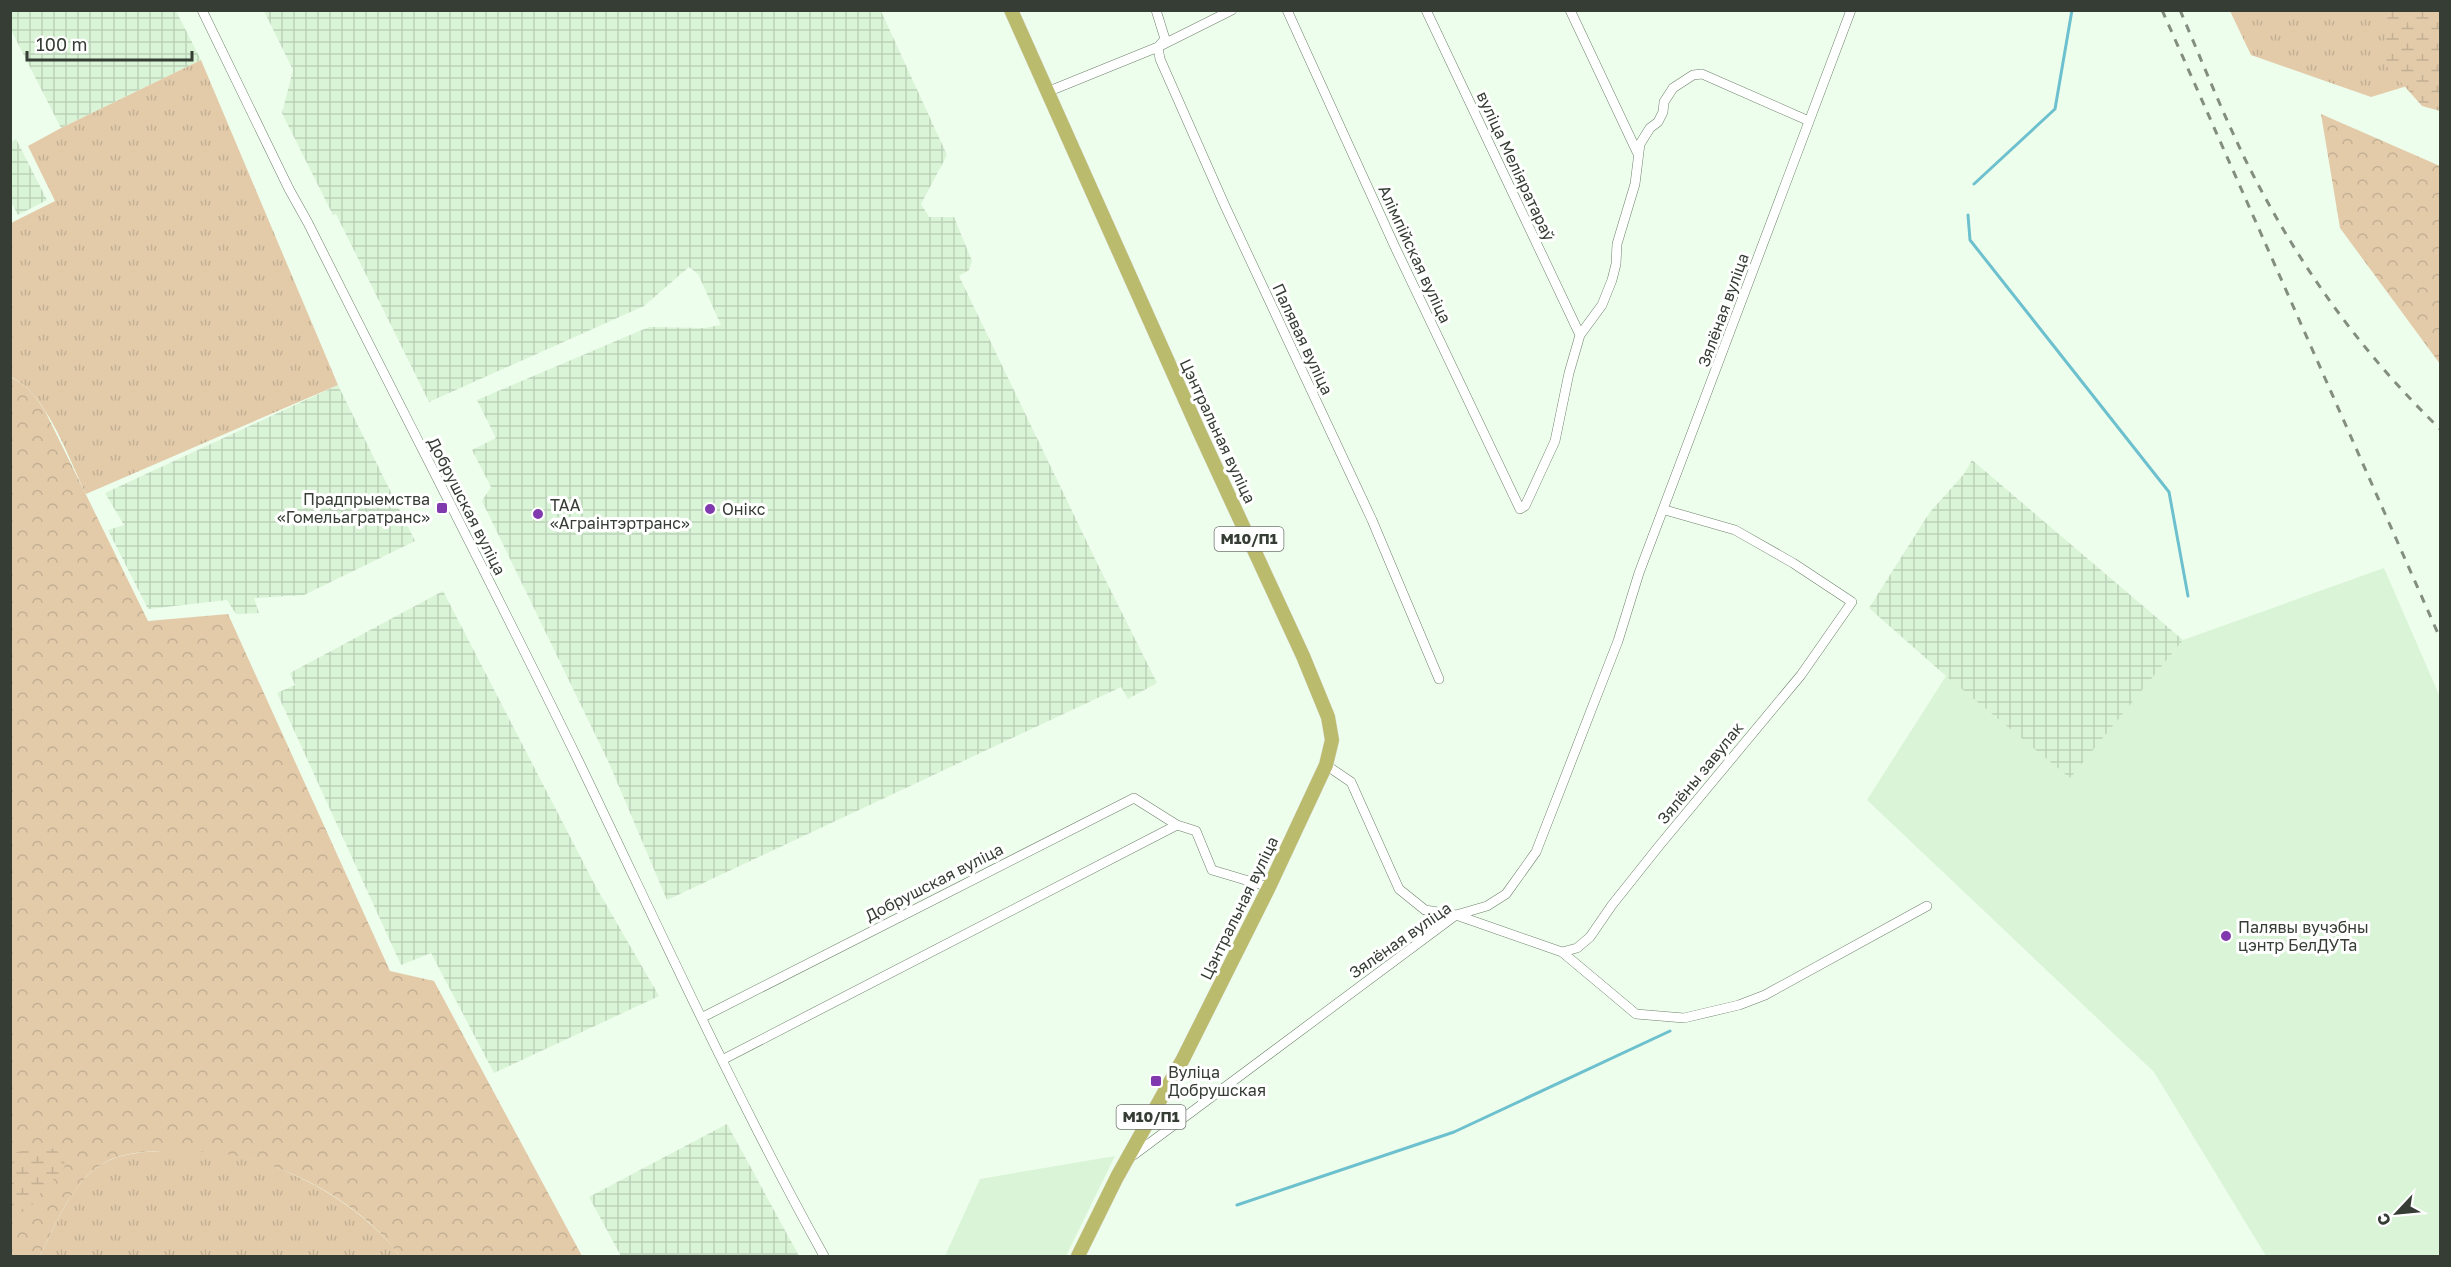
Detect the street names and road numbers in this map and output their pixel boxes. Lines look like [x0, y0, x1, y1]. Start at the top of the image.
street label: вуліца Меліяратараў [1473, 88, 1559, 244]
street label: Алімпійская вуліца [1374, 182, 1456, 326]
street label: Зялёная вуліца [1693, 250, 1753, 370]
street label: Палявая вуліца [1268, 280, 1338, 398]
street label: Цэнтральная вуліца [1176, 356, 1260, 506]
street label: Добрушская вуліца [424, 434, 510, 578]
road number: М10/П1 [1214, 527, 1284, 551]
street label: Зялёны завулак [1653, 718, 1747, 828]
street label: Цэнтральная вуліца [1196, 833, 1282, 983]
street label: Добрушская вуліца [862, 839, 1006, 925]
street label: Зялёная вуліца [1345, 897, 1455, 983]
road number: М10/П1 [1116, 1105, 1186, 1129]

